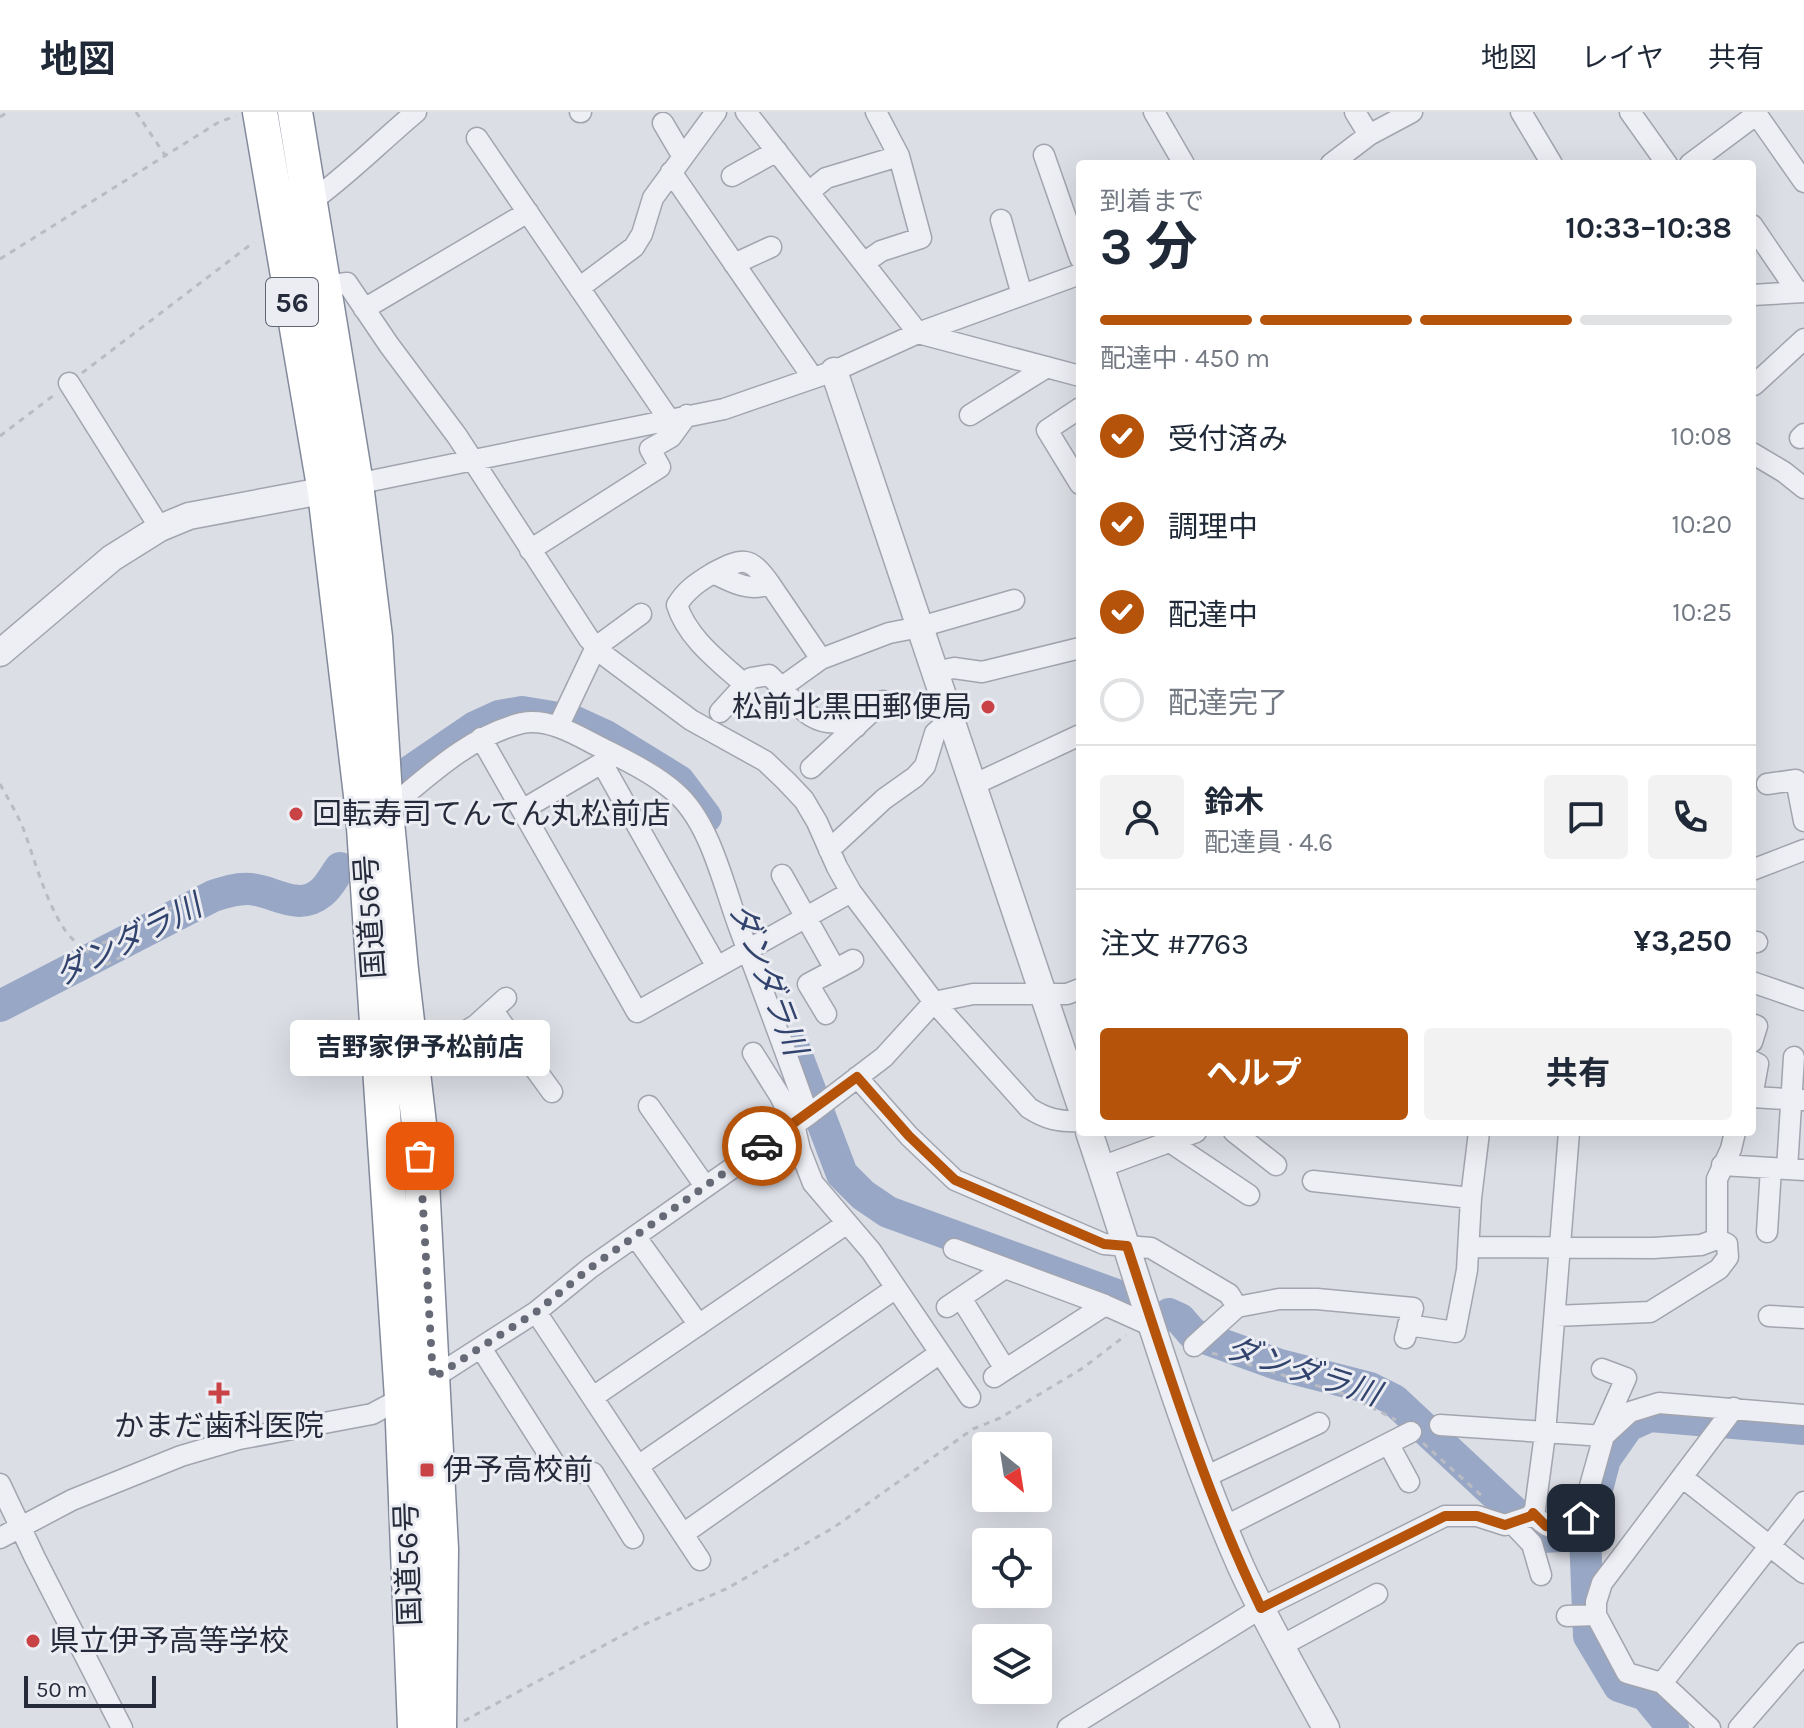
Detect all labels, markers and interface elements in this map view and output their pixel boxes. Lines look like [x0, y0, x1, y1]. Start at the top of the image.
text: 地図 [40, 37, 116, 82]
text: 地図 [1481, 41, 1537, 74]
text: レイヤ [1581, 41, 1664, 74]
text: 共有 [1708, 41, 1764, 74]
text: 到着まで [1100, 186, 1204, 217]
text: 10:33–10:38 [1565, 210, 1732, 246]
text: 3 分 [1100, 216, 1198, 277]
road number: 56 [266, 278, 318, 326]
text: 配達中 · 450 m [1100, 343, 1270, 374]
icon: check [1100, 414, 1144, 458]
text: 受付済み [1168, 421, 1288, 457]
text: 10:08 [1671, 421, 1732, 452]
icon: check [1100, 502, 1144, 546]
text: 調理中 [1168, 509, 1258, 545]
text: 10:20 [1671, 509, 1732, 540]
icon: check [1100, 590, 1144, 634]
text: 配達中 [1168, 597, 1258, 633]
text: 10:25 [1672, 597, 1732, 628]
text: 配達完了 [1168, 685, 1288, 721]
place label: 松前北黒田郵便局 [732, 689, 972, 725]
marker: 松前北黒田郵便局 [979, 698, 997, 716]
button: person [1100, 775, 1184, 859]
button: chat [1544, 775, 1628, 859]
button: phone [1648, 775, 1732, 859]
text: 鈴木 [1204, 784, 1264, 820]
place label: 回転寿司てんてん丸松前店 [312, 796, 671, 832]
marker: 回転寿司てんてん丸松前店 [287, 805, 305, 823]
text: 配達員 · 4.6 [1204, 827, 1333, 858]
street label: 国道56号 [348, 854, 392, 980]
water label: ダンダラ川 [48, 886, 210, 993]
water label: ダンダラ川 [722, 898, 815, 1063]
text: ¥3,250 [1634, 923, 1732, 959]
text: 注文 #7763 [1100, 926, 1249, 962]
callout: 吉野家伊予松前店 [290, 1020, 550, 1076]
button: ヘルプ [1100, 1028, 1408, 1120]
button: 共有 [1424, 1028, 1732, 1120]
text: 吉野家伊予松前店 [316, 1032, 524, 1063]
courier [722, 1106, 802, 1186]
pin [386, 1122, 454, 1190]
icon: car [740, 1124, 784, 1168]
icon: bag [398, 1134, 442, 1178]
water label: ダンダラ川 [1221, 1329, 1388, 1414]
marker: かまだ歯科医院 [208, 1382, 230, 1404]
place label: かまだ歯科医院 [114, 1408, 324, 1444]
north arrow [972, 1432, 1052, 1512]
map controls [972, 1432, 1052, 1704]
place label: 伊予高校前 [443, 1452, 593, 1488]
marker: 伊予高校前 [418, 1461, 436, 1479]
pin [1547, 1484, 1615, 1552]
icon: home [1559, 1496, 1603, 1540]
street label: 国道56号 [388, 1501, 428, 1627]
button: locate [972, 1528, 1052, 1608]
place label: 県立伊予高等学校 [49, 1623, 289, 1659]
button: layers [972, 1624, 1052, 1704]
marker: 県立伊予高等学校 [24, 1632, 42, 1650]
scale bar [24, 1672, 156, 1708]
text: 50 m [36, 1677, 87, 1703]

